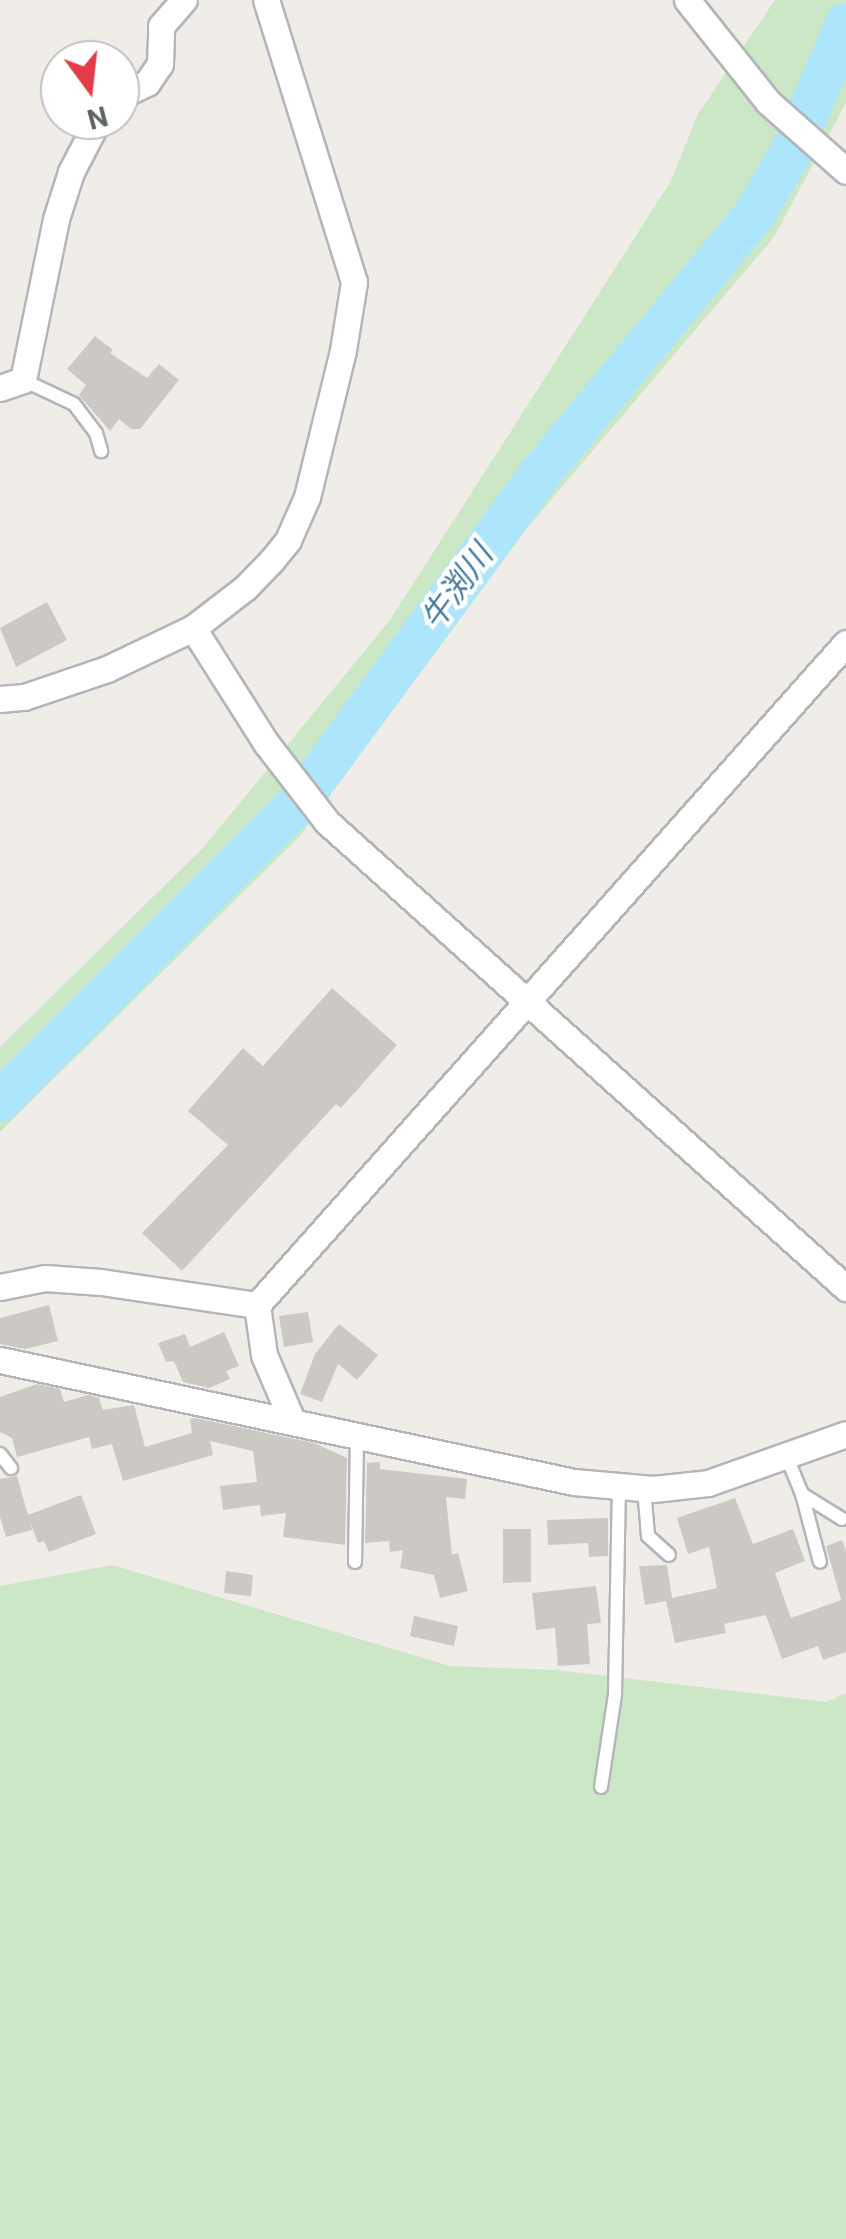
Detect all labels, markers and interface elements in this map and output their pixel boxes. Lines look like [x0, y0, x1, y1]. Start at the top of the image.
north arrow [40, 40, 140, 140]
text: N [84, 99, 111, 136]
water label: 牛渕川 [413, 537, 501, 637]

